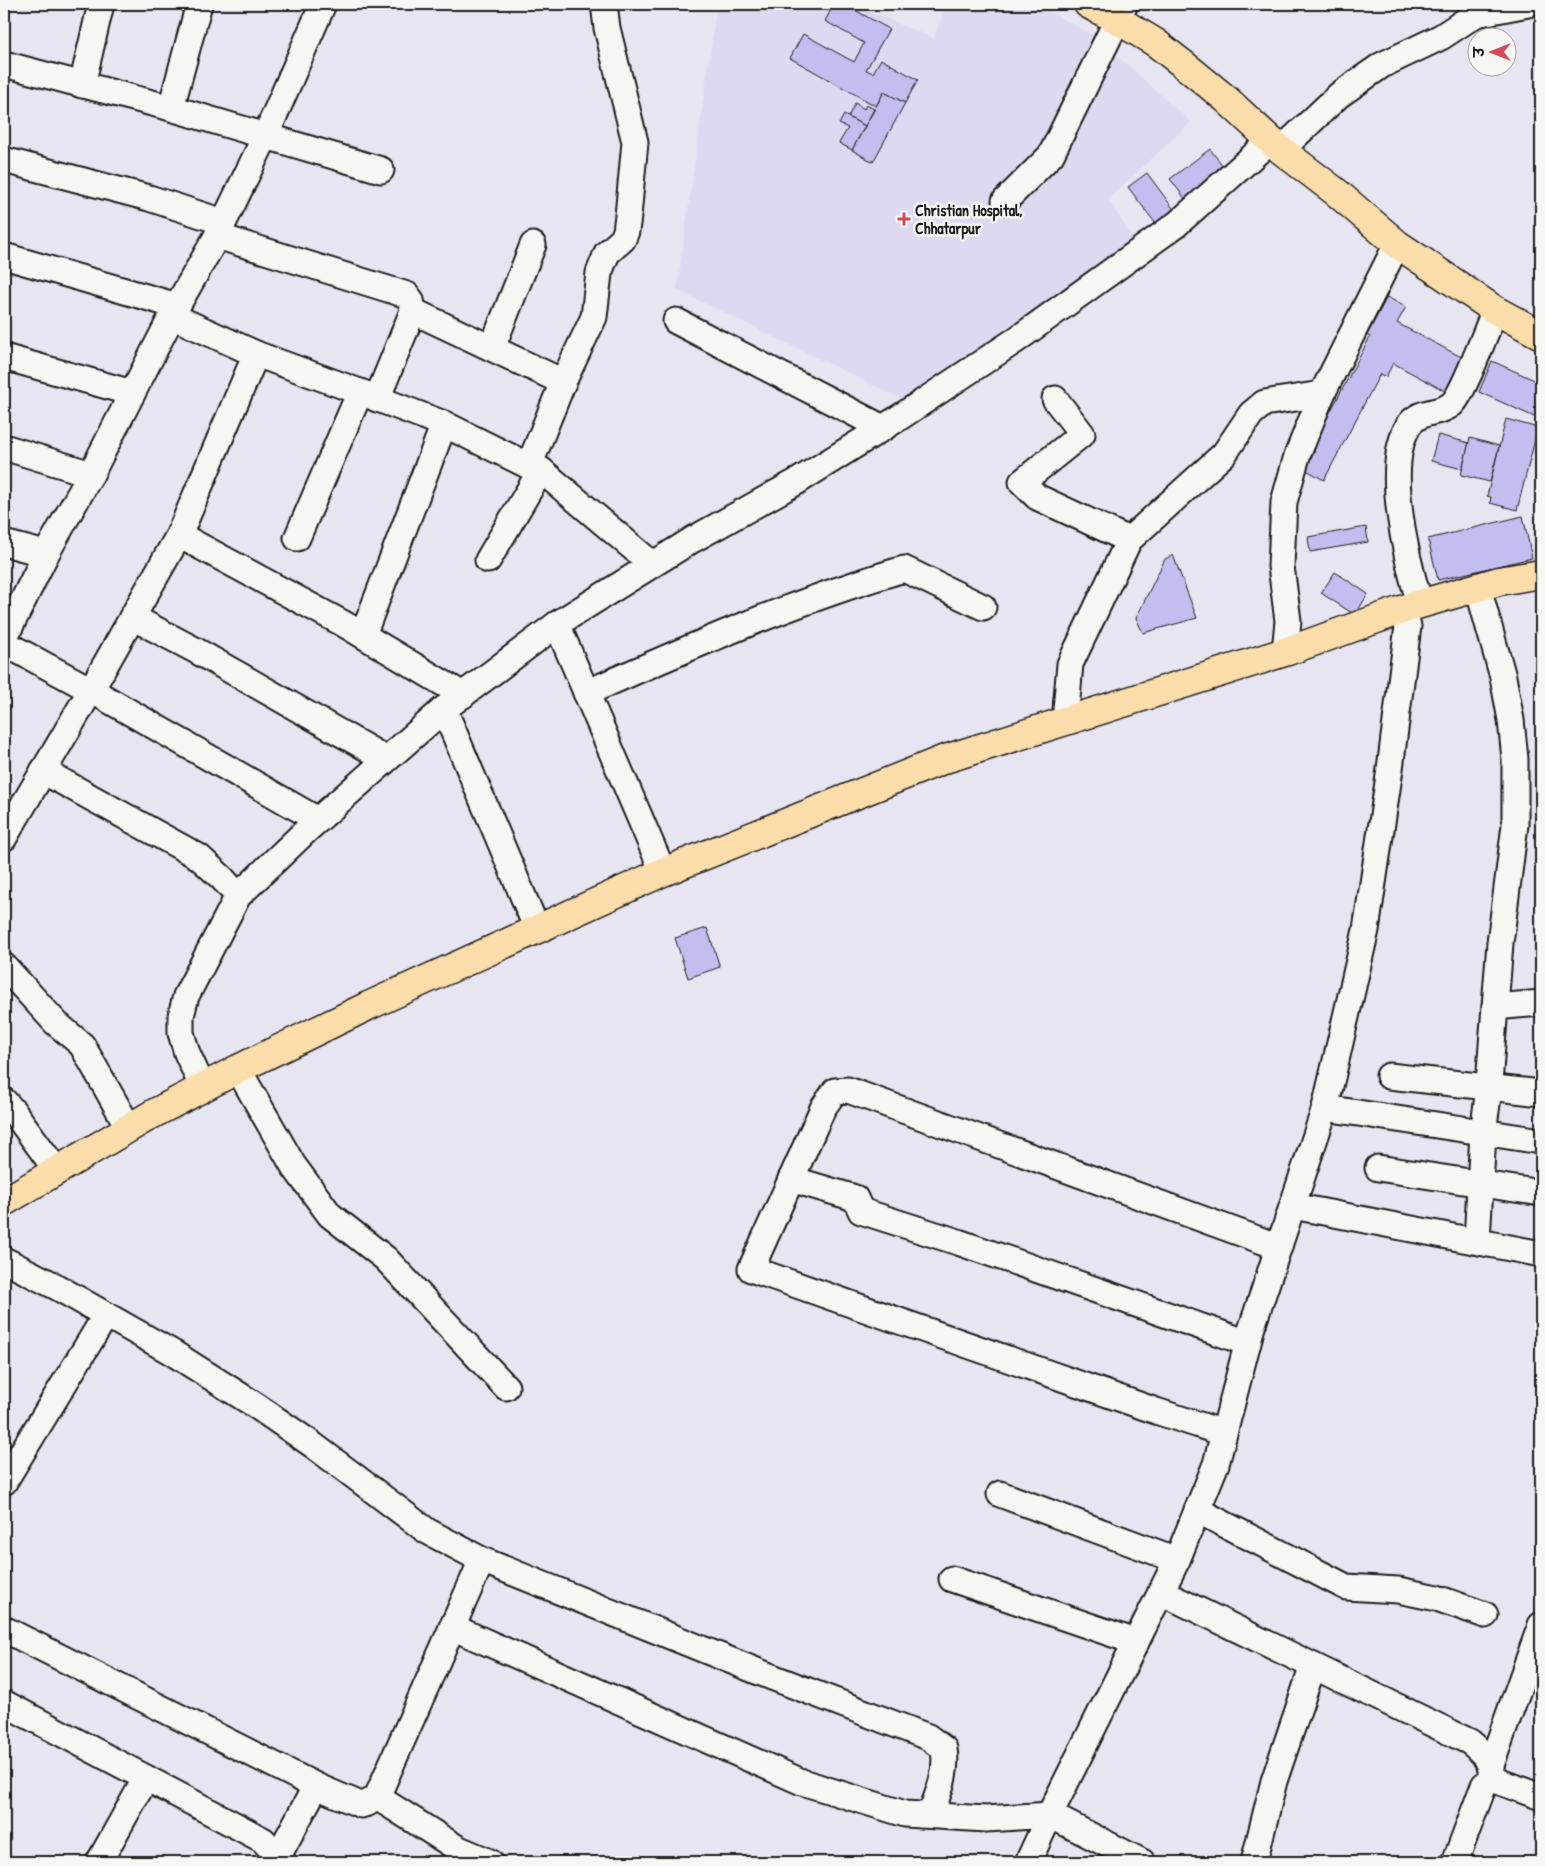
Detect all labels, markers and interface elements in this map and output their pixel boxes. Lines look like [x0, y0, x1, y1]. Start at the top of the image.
north arrow [1468, 28, 1518, 78]
text: उ [1469, 46, 1488, 59]
place label: Christian Hospital, Chhatarpur [915, 199, 1022, 240]
marker: Christian Hospital, Chhatarpur [897, 212, 911, 226]

